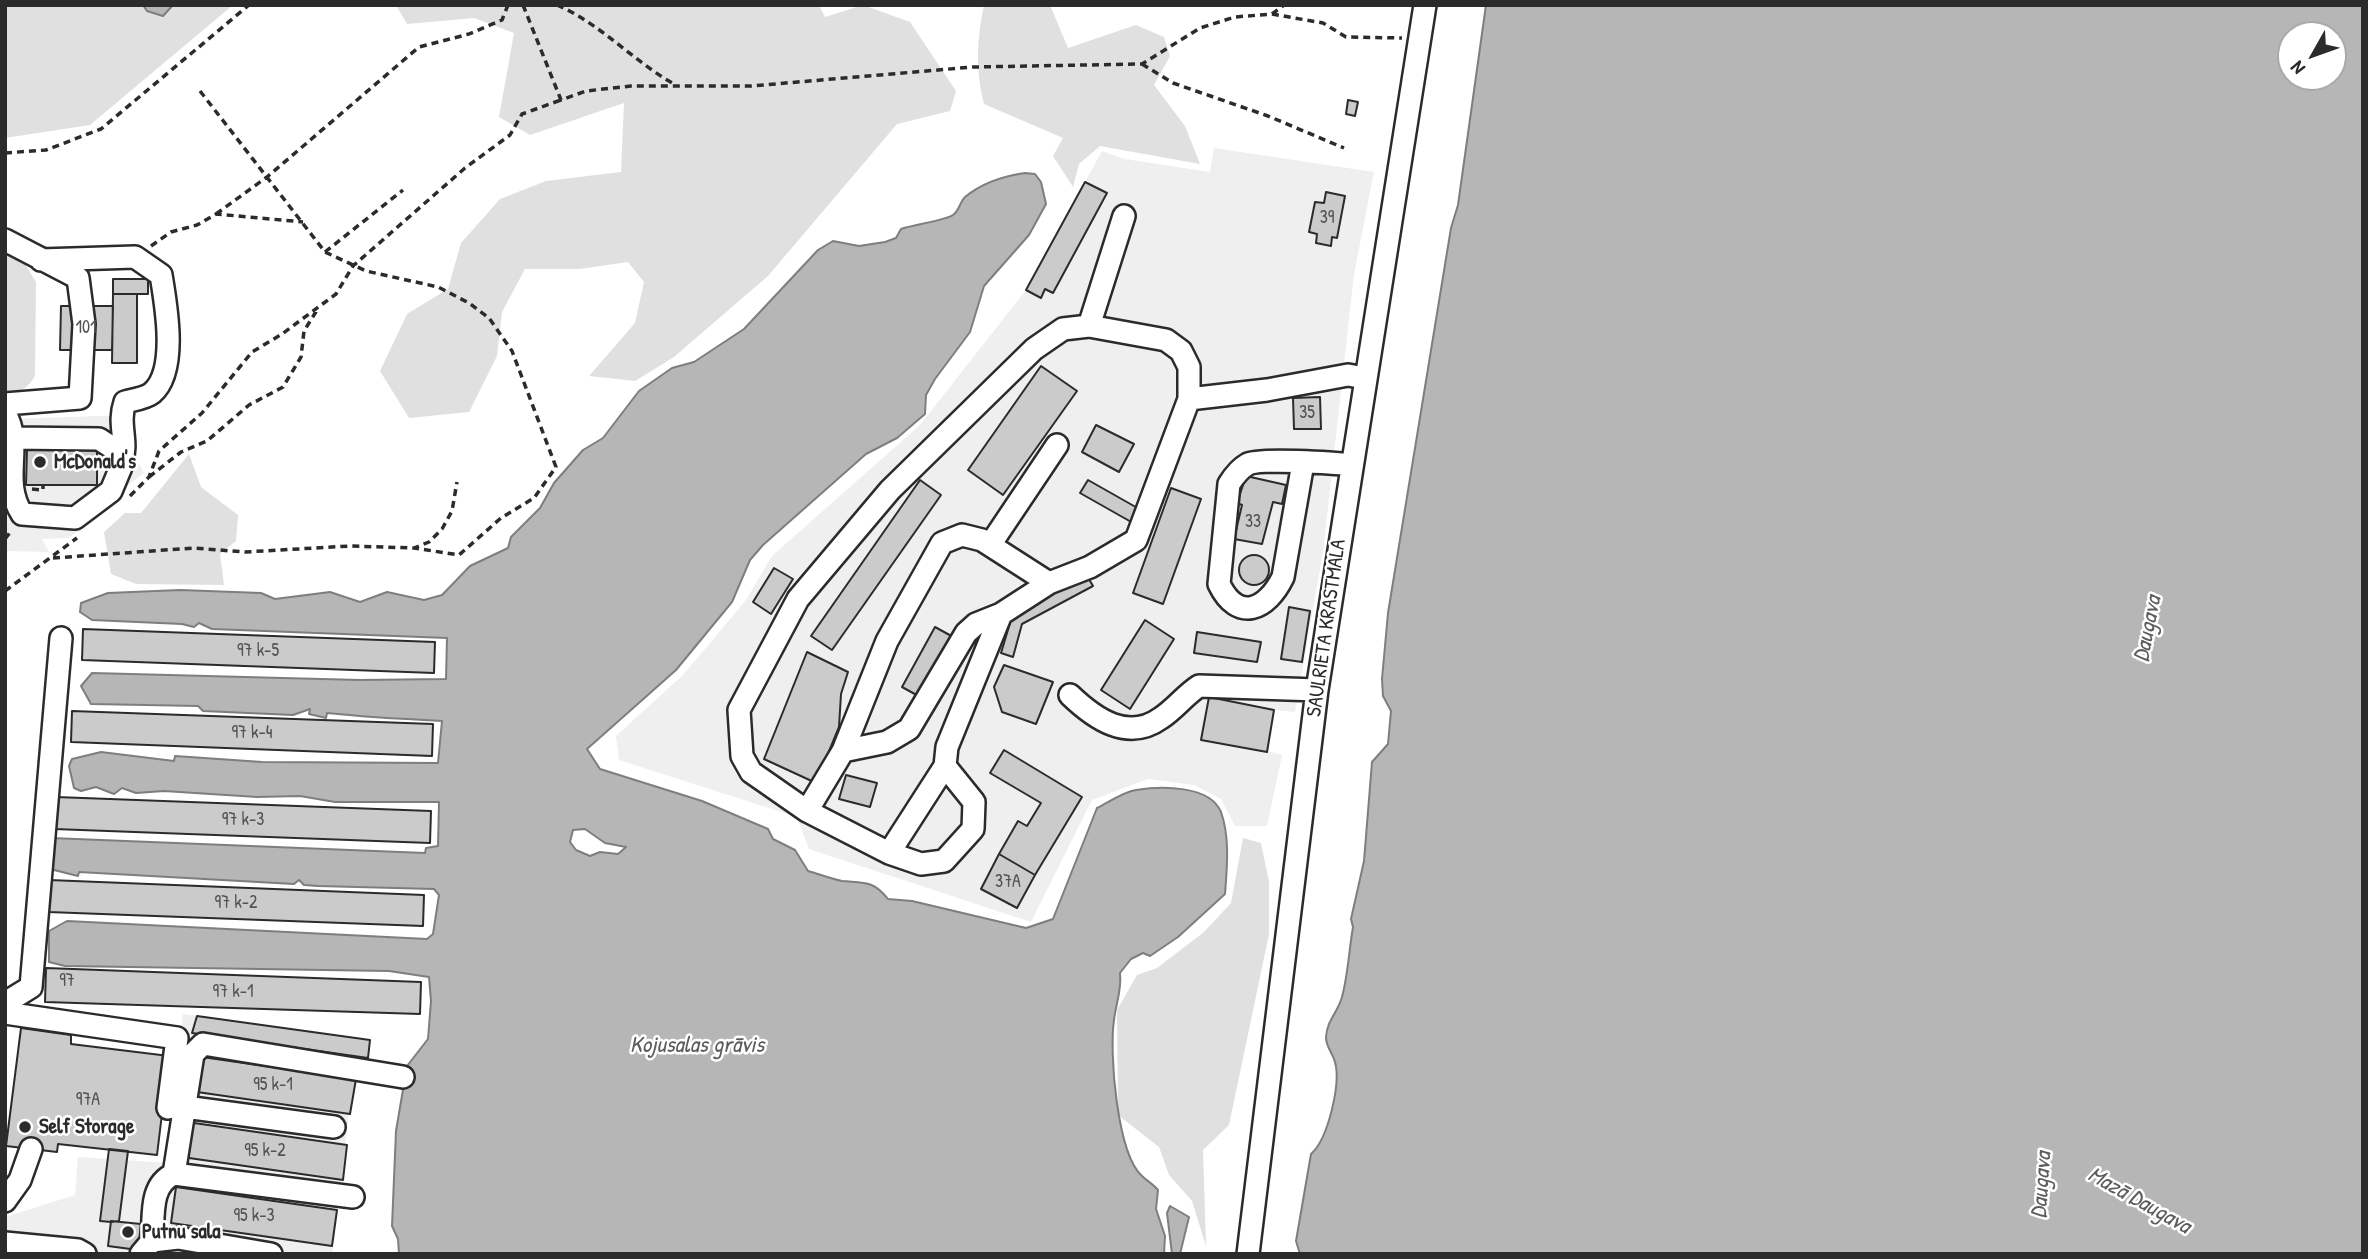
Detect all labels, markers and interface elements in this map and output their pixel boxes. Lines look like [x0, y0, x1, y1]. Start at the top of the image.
north arrow [2277, 21, 2347, 91]
text: N [2284, 56, 2311, 80]
house number: 39 [1320, 207, 1334, 229]
house number: 101 [75, 317, 97, 339]
house number: 35 [1299, 402, 1315, 424]
place label: McDonald's [54, 449, 136, 475]
marker: McDonald's [32, 454, 48, 470]
house number: 33 [1245, 511, 1261, 533]
street label: SAULRIETA KRASTMALA [1302, 538, 1352, 718]
water label: Daugava [2128, 594, 2168, 664]
house number: 97 k-5 [237, 640, 279, 662]
house number: 97 k-4 [231, 722, 273, 744]
house number: 97 k-3 [222, 809, 264, 831]
house number: 37A [995, 871, 1021, 893]
house number: 97 k-2 [215, 892, 257, 914]
house number: 97 [59, 970, 75, 992]
house number: 97 k-1 [213, 981, 253, 1003]
water label: Kojusalas grāvis [630, 1032, 764, 1060]
house number: 95 k-1 [253, 1074, 293, 1096]
house number: 97A [76, 1089, 100, 1111]
place label: Self Storage [39, 1114, 134, 1140]
marker: Self Storage [17, 1119, 33, 1135]
house number: 95 k-2 [244, 1140, 286, 1162]
water label: Daugava [2026, 1151, 2058, 1219]
water label: Mazā Daugava [2083, 1161, 2195, 1241]
house number: 95 k-3 [233, 1205, 275, 1227]
place label: Putnu sala [142, 1219, 221, 1245]
marker: Putnu sala [120, 1224, 136, 1240]

